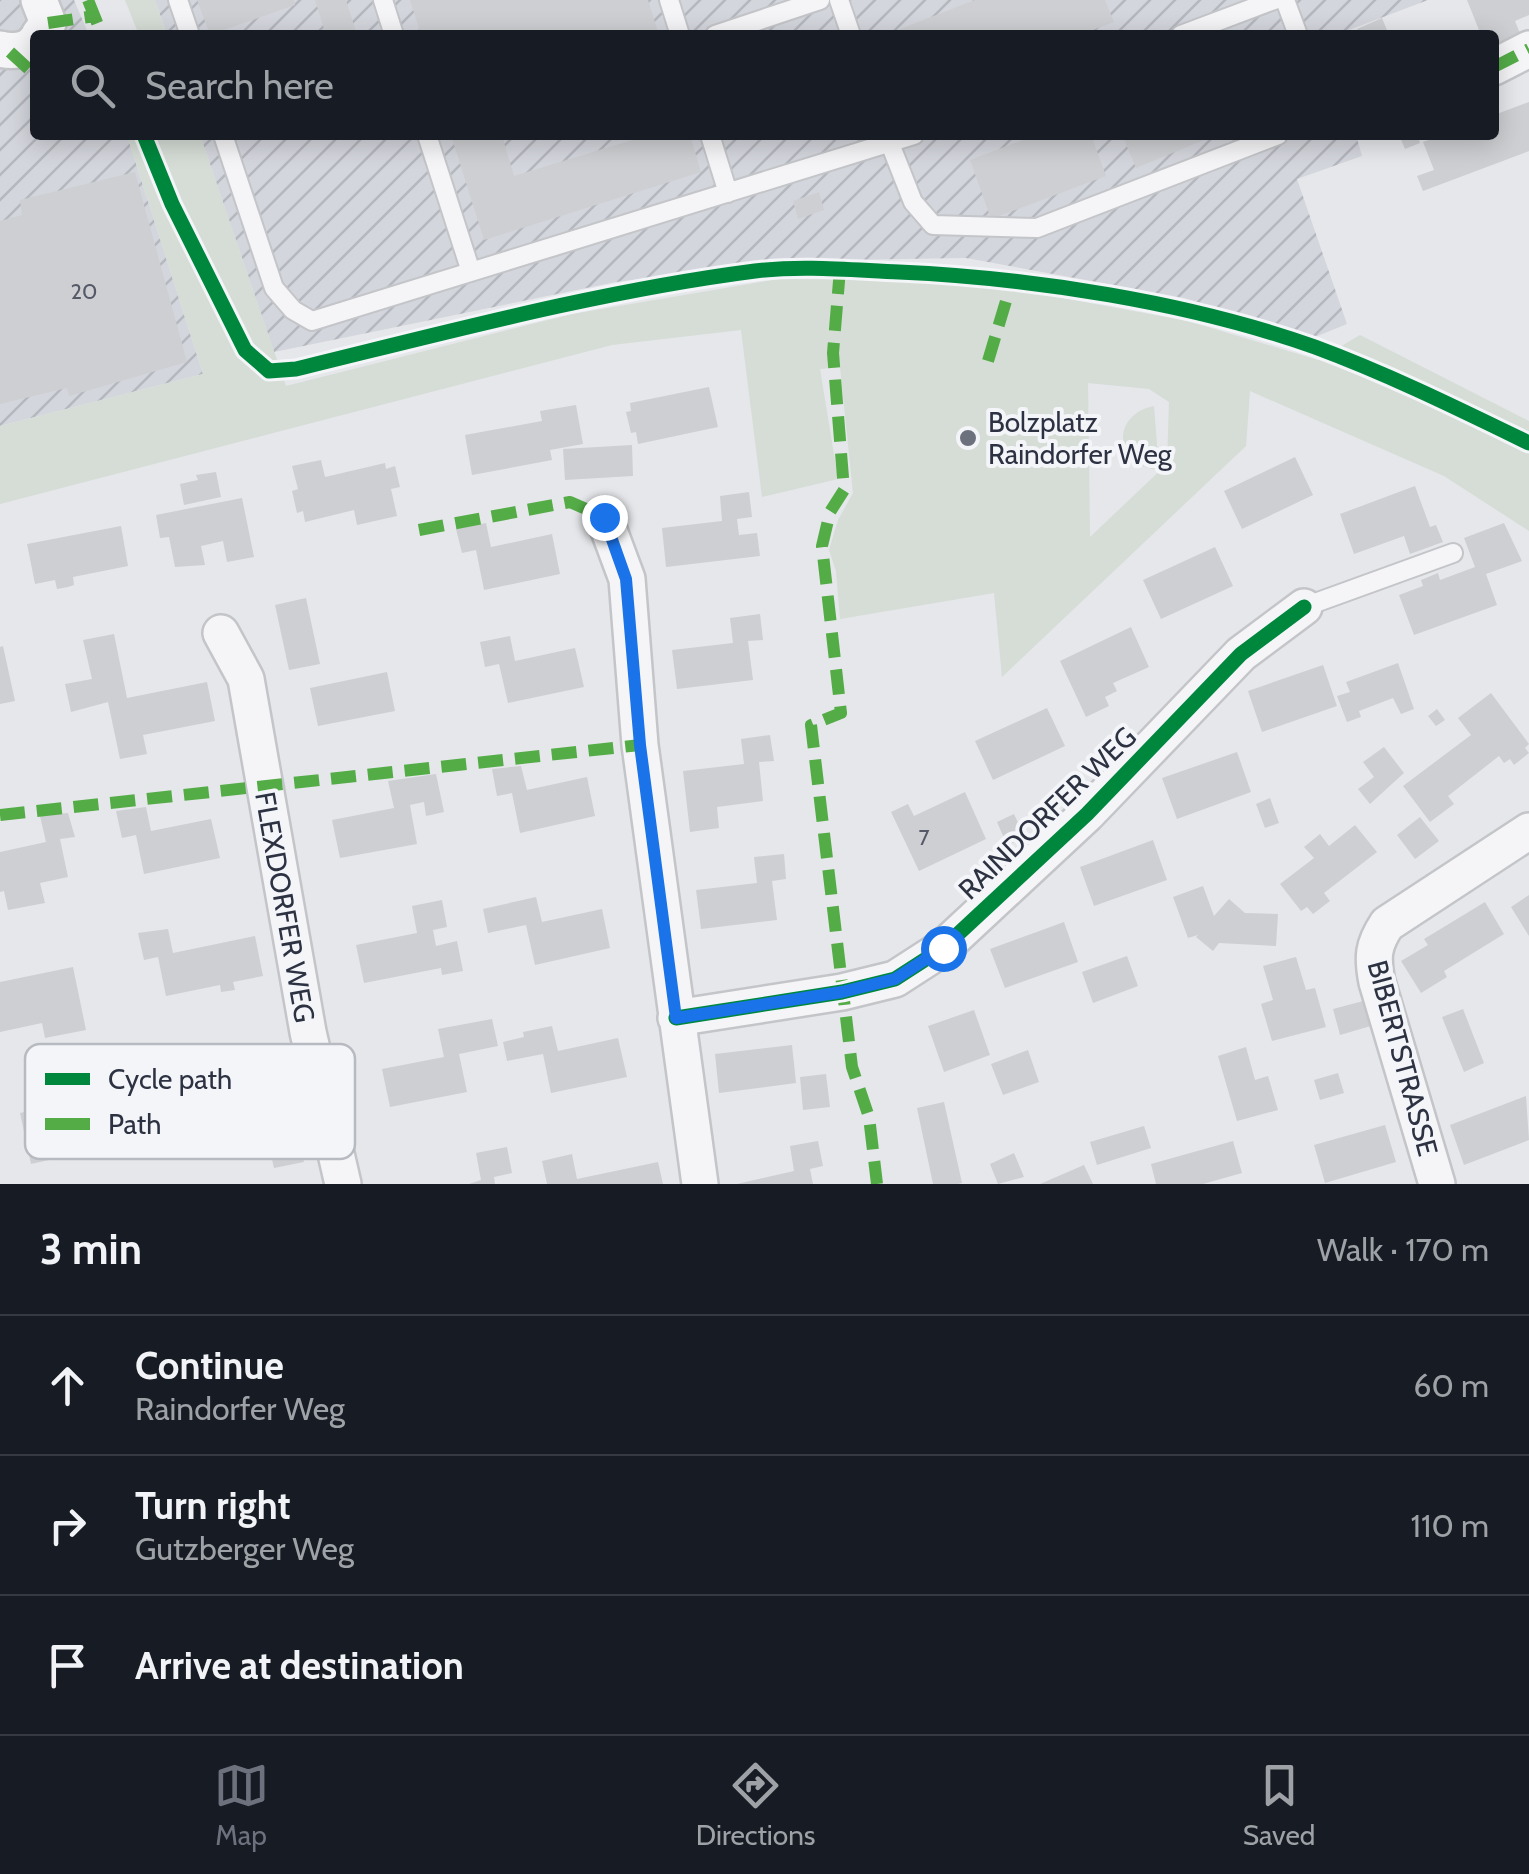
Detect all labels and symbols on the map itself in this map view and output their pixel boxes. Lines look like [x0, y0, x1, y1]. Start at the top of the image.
house number: 20 [71, 278, 97, 305]
place label: Bolzplatz Raindorfer Weg [988, 405, 1173, 471]
marker: Bolzplatz Raindorfer Weg [957, 427, 979, 449]
route end [582, 495, 628, 541]
street label: RAINDORFER WEG [951, 720, 1143, 906]
street label: FLEXDORFER WEG [248, 789, 322, 1025]
house number: 7 [918, 824, 930, 851]
route start [921, 926, 967, 972]
street label: BIBERTSTRASSE [1361, 956, 1445, 1160]
legend [25, 1044, 355, 1159]
text: Cycle path [108, 1062, 232, 1096]
text: Path [108, 1107, 161, 1141]

